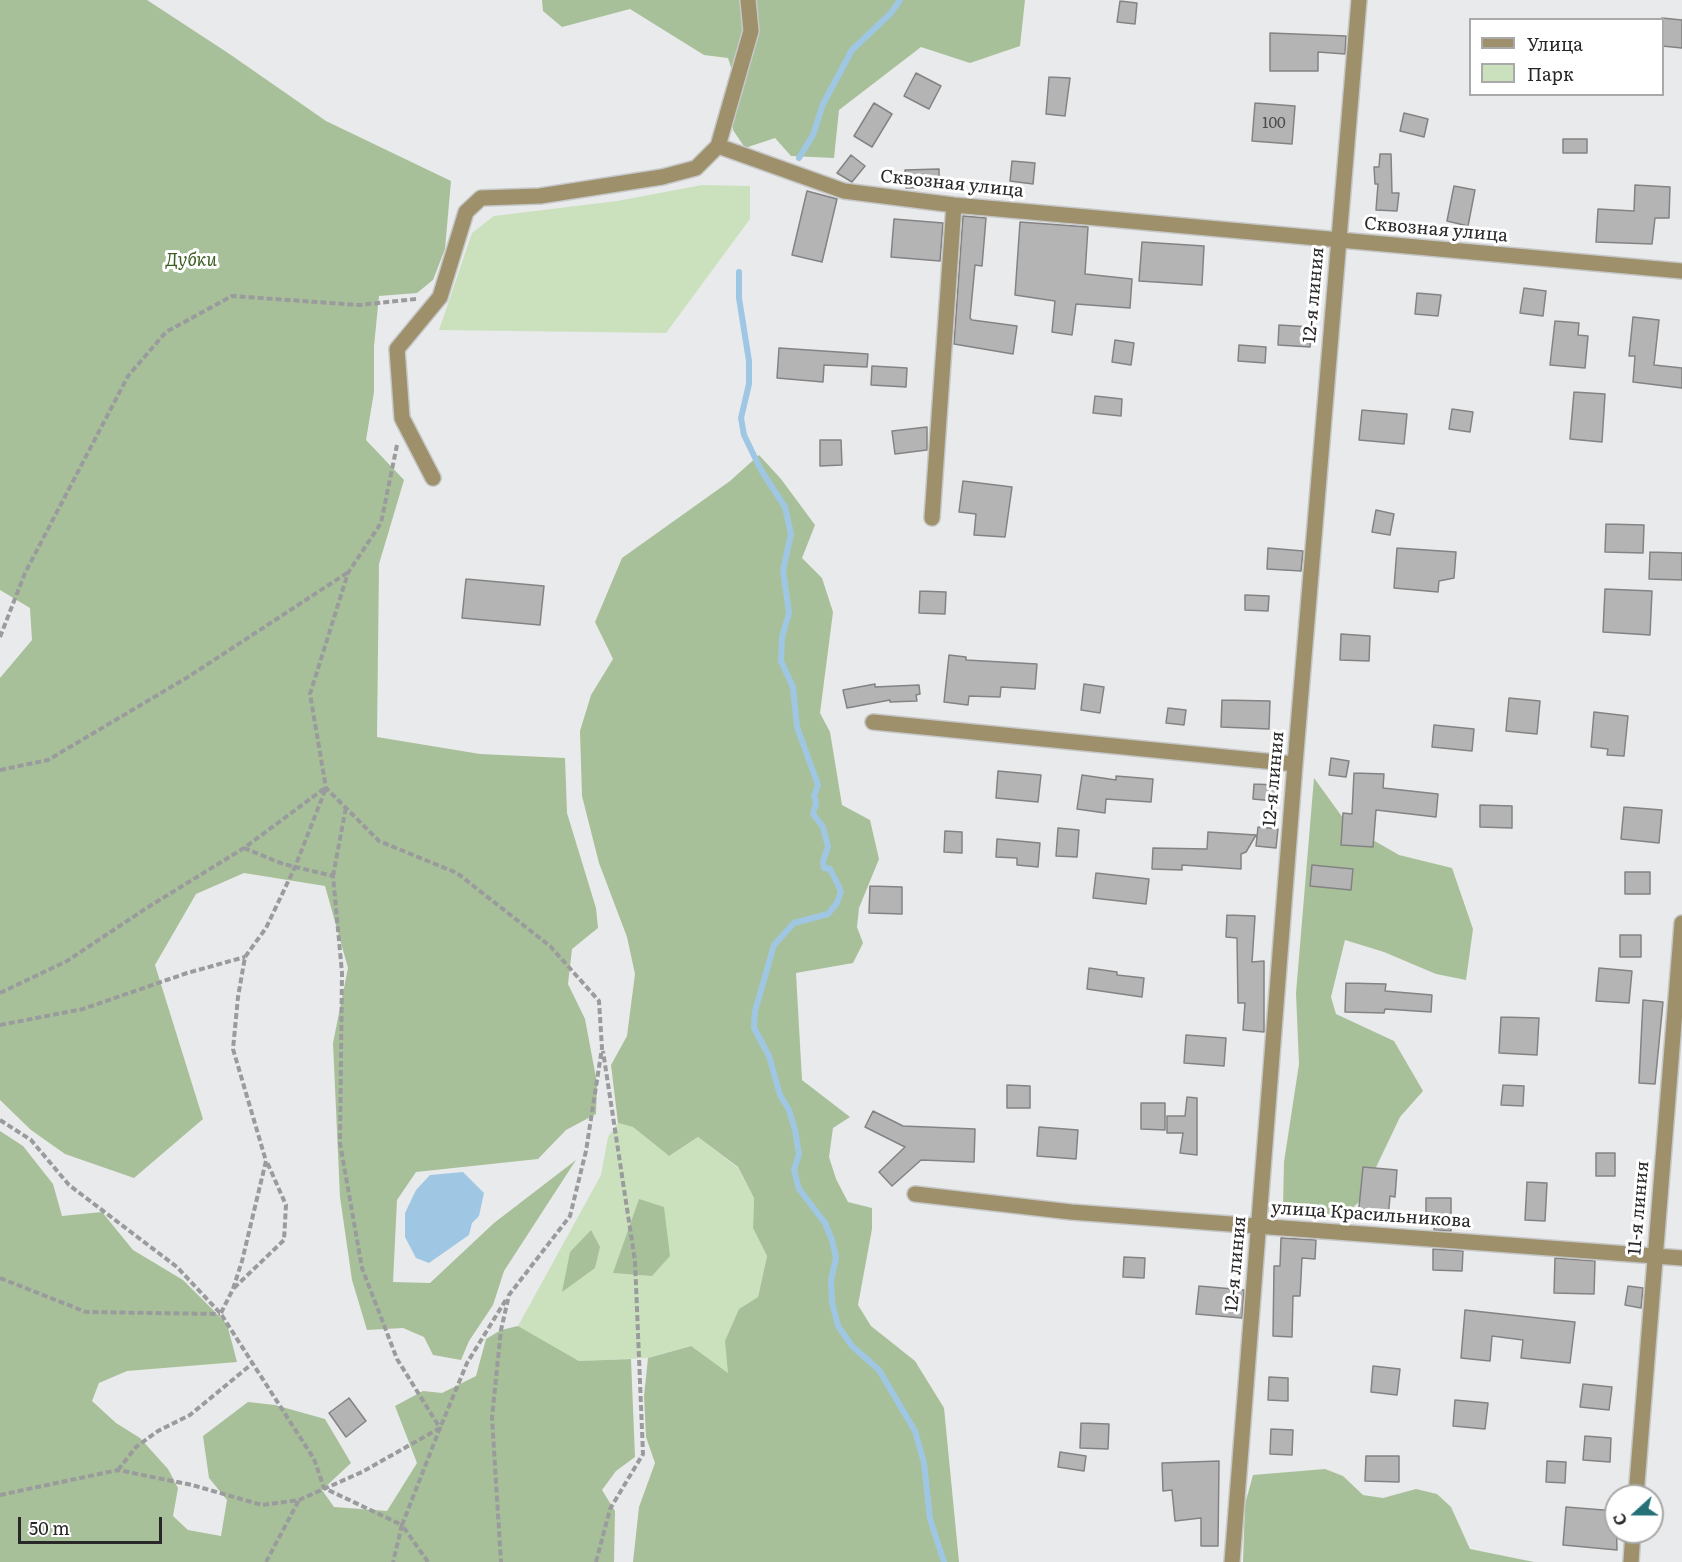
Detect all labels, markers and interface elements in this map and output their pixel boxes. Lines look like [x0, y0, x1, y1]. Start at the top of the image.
legend [1469, 18, 1664, 96]
text: Улица [1527, 30, 1583, 57]
text: Парк [1527, 60, 1574, 87]
house number: 100 [1262, 115, 1286, 133]
street label: Сквозная улица [879, 166, 1025, 202]
street label: Сквозная улица [1363, 213, 1509, 247]
street label: 12-я линия [1299, 246, 1329, 344]
park label: Дубки [165, 250, 217, 272]
street label: 12-я линия [1259, 730, 1289, 828]
street label: 11-я линия [1624, 1160, 1654, 1256]
street label: улица Красильникова [1270, 1197, 1472, 1233]
street label: 12-я линия [1221, 1215, 1251, 1313]
north arrow [1604, 1484, 1664, 1544]
scale bar [21, 1505, 165, 1543]
text: С [1606, 1510, 1632, 1529]
text: 50 m [29, 1514, 70, 1541]

